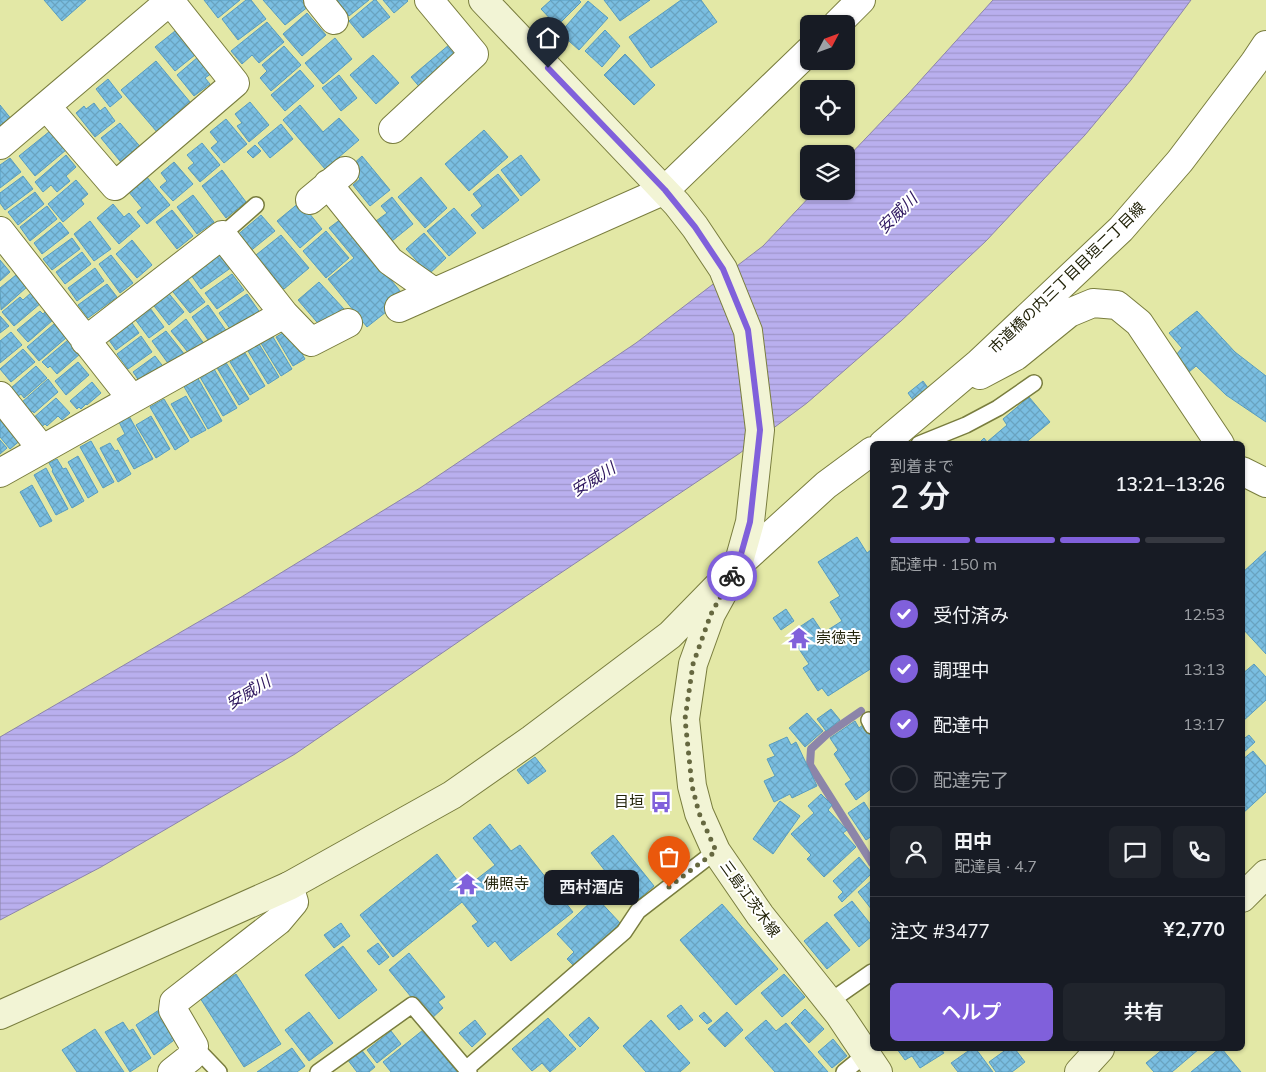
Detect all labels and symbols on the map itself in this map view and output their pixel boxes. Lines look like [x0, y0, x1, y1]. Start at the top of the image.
north arrow [800, 15, 855, 70]
pin [527, 17, 569, 68]
water label: 安威川 [873, 188, 922, 237]
street label: 市道橋の内三丁目目垣二丁目線 [985, 198, 1149, 357]
water label: 安威川 [567, 457, 620, 500]
courier [707, 551, 757, 601]
temple icon: 崇徳寺 [786, 625, 812, 651]
place label: 崇徳寺 [816, 628, 861, 647]
water label: 安威川 [222, 670, 275, 713]
bus stop icon: 目垣 [648, 789, 674, 815]
place label: 目垣 [614, 792, 644, 811]
pin [648, 836, 690, 887]
street label: 三島江茨木線 [716, 857, 785, 941]
callout: 西村酒店 [544, 870, 639, 904]
temple icon: 佛照寺 [454, 871, 480, 897]
place label: 佛照寺 [484, 874, 529, 893]

